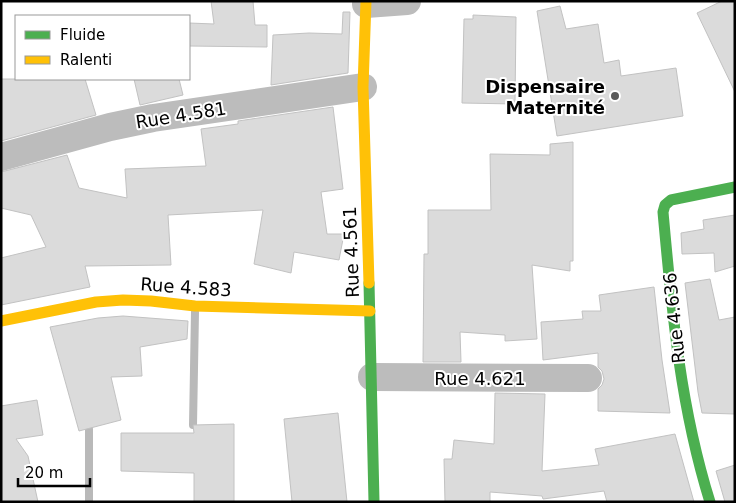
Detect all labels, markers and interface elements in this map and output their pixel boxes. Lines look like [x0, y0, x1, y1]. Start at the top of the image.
legend [15, 15, 190, 80]
text: Fluide [60, 26, 105, 44]
text: Ralenti [60, 51, 112, 69]
place label: Dispensaire Maternité [485, 76, 605, 118]
marker: Dispensaire Maternité [609, 90, 621, 102]
street label: Rue 4.581 [134, 97, 228, 133]
street label: Rue 4.561 [339, 206, 363, 298]
street label: Rue 4.636 [659, 271, 689, 365]
street label: Rue 4.583 [140, 273, 232, 301]
street label: Rue 4.621 [434, 368, 526, 389]
scale bar [18, 456, 90, 488]
text: 20 m [25, 464, 63, 482]

